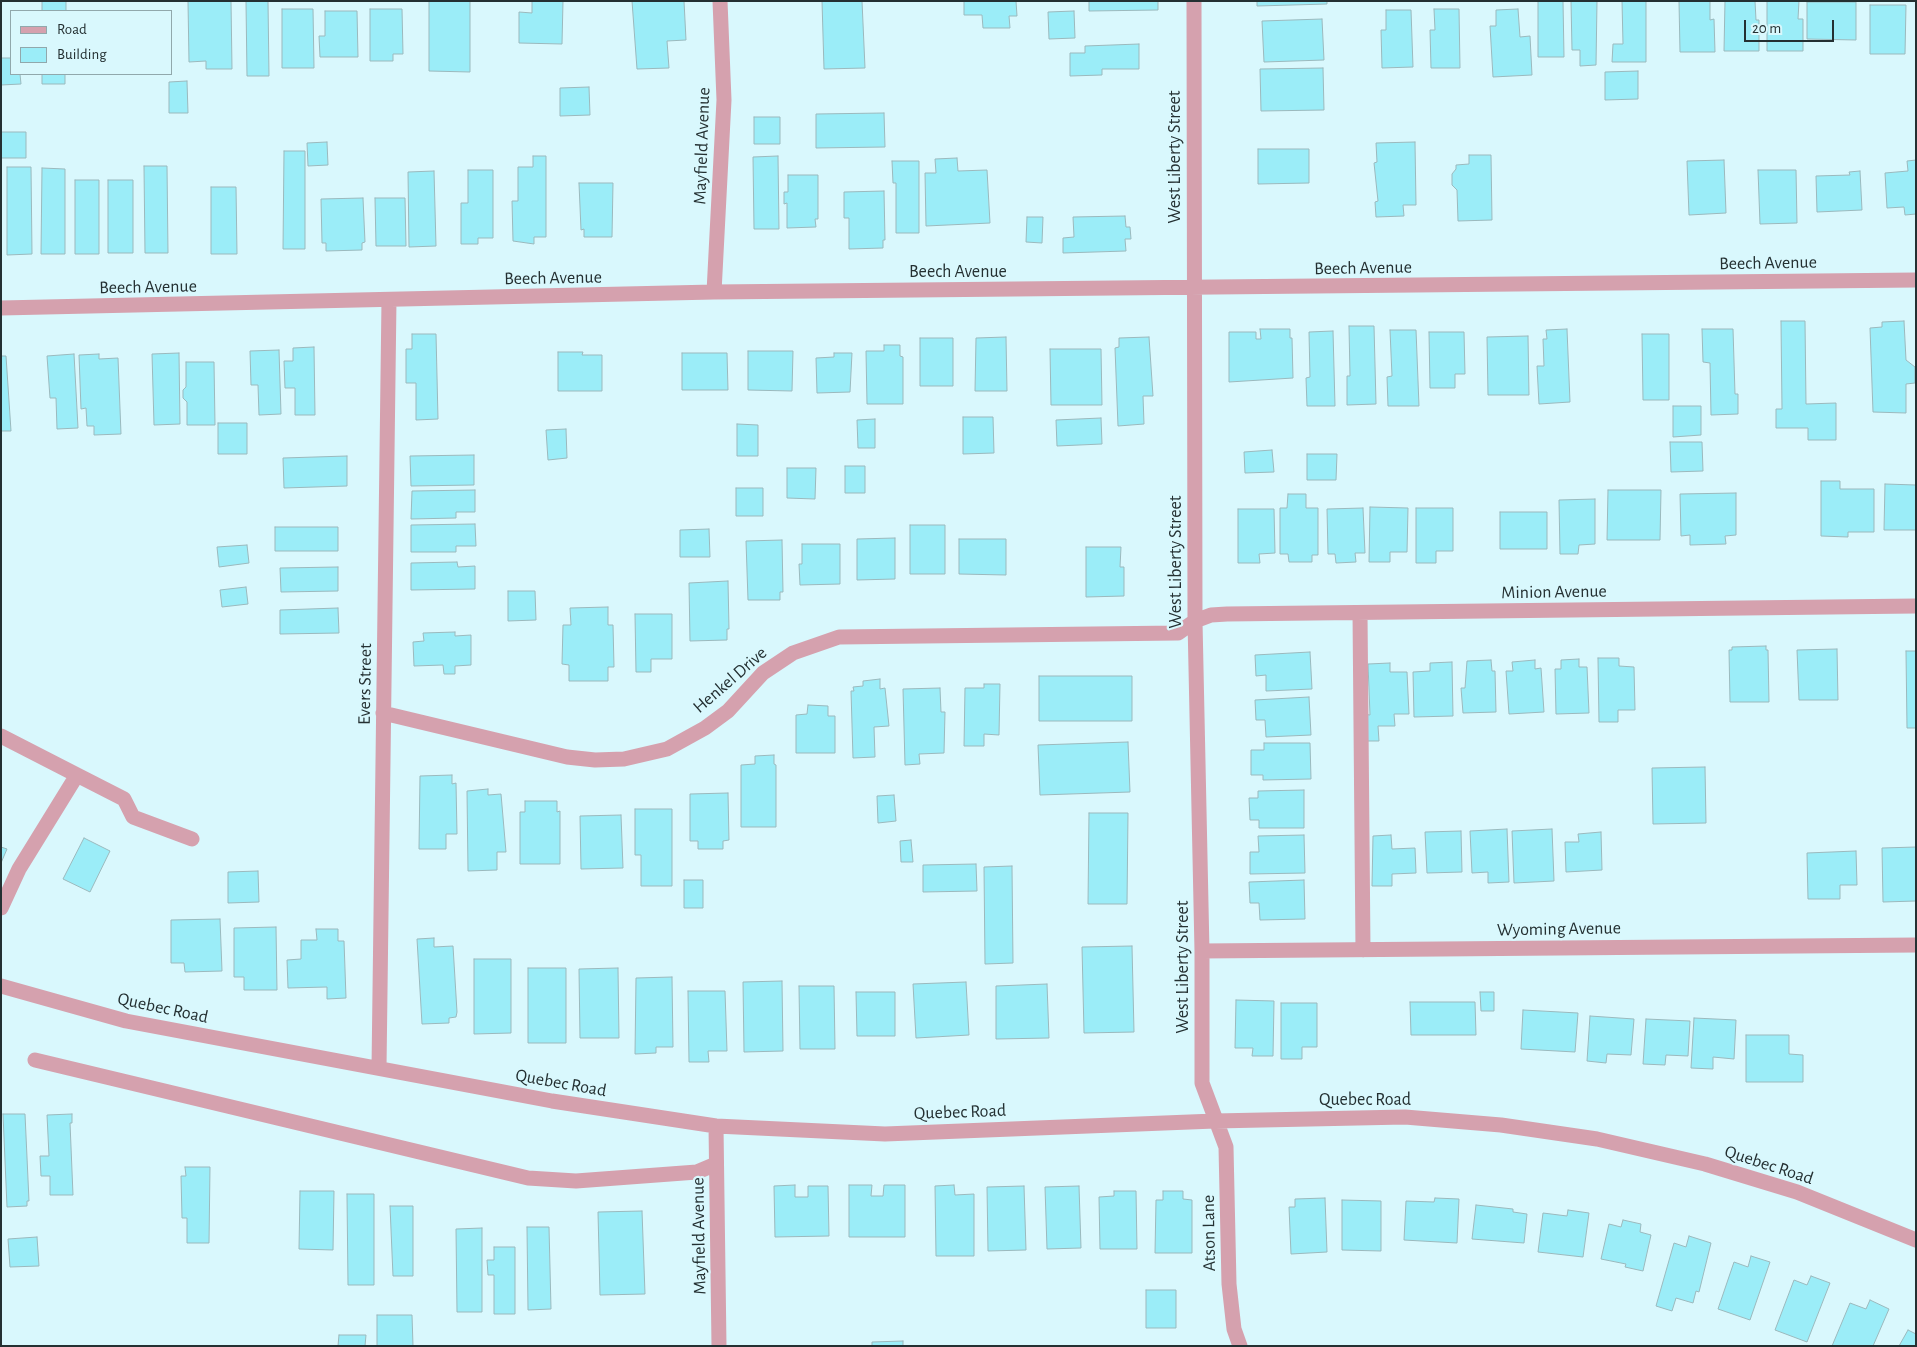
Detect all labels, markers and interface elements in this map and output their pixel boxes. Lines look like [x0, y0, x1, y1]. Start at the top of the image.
legend [10, 10, 172, 75]
scale bar [1747, 10, 1837, 42]
text: 20 m [1752, 21, 1781, 36]
text: Road [57, 22, 87, 37]
text: Building [57, 47, 107, 62]
street label: Mayfield Avenue [689, 87, 715, 205]
street label: West Liberty Street [1164, 91, 1186, 223]
street label: Beech Avenue [1719, 251, 1817, 275]
street label: Beech Avenue [1314, 256, 1412, 280]
street label: Beech Avenue [909, 261, 1007, 283]
street label: Beech Avenue [504, 266, 602, 290]
street label: Beech Avenue [99, 275, 197, 299]
street label: West Liberty Street [1165, 496, 1187, 628]
street label: Minion Avenue [1501, 580, 1607, 604]
street label: Henkel Drive [689, 642, 771, 718]
street label: Evers Street [353, 643, 377, 725]
street label: West Liberty Street [1172, 901, 1194, 1033]
street label: Wyoming Avenue [1497, 917, 1621, 941]
street label: Quebec Road [116, 988, 210, 1028]
street label: Quebec Road [514, 1064, 608, 1102]
street label: Quebec Road [1319, 1089, 1411, 1111]
street label: Quebec Road [914, 1100, 1006, 1124]
street label: Quebec Road [1722, 1140, 1816, 1190]
street label: Mayfield Avenue [687, 1177, 711, 1295]
street label: Atson Lane [1198, 1195, 1220, 1271]

